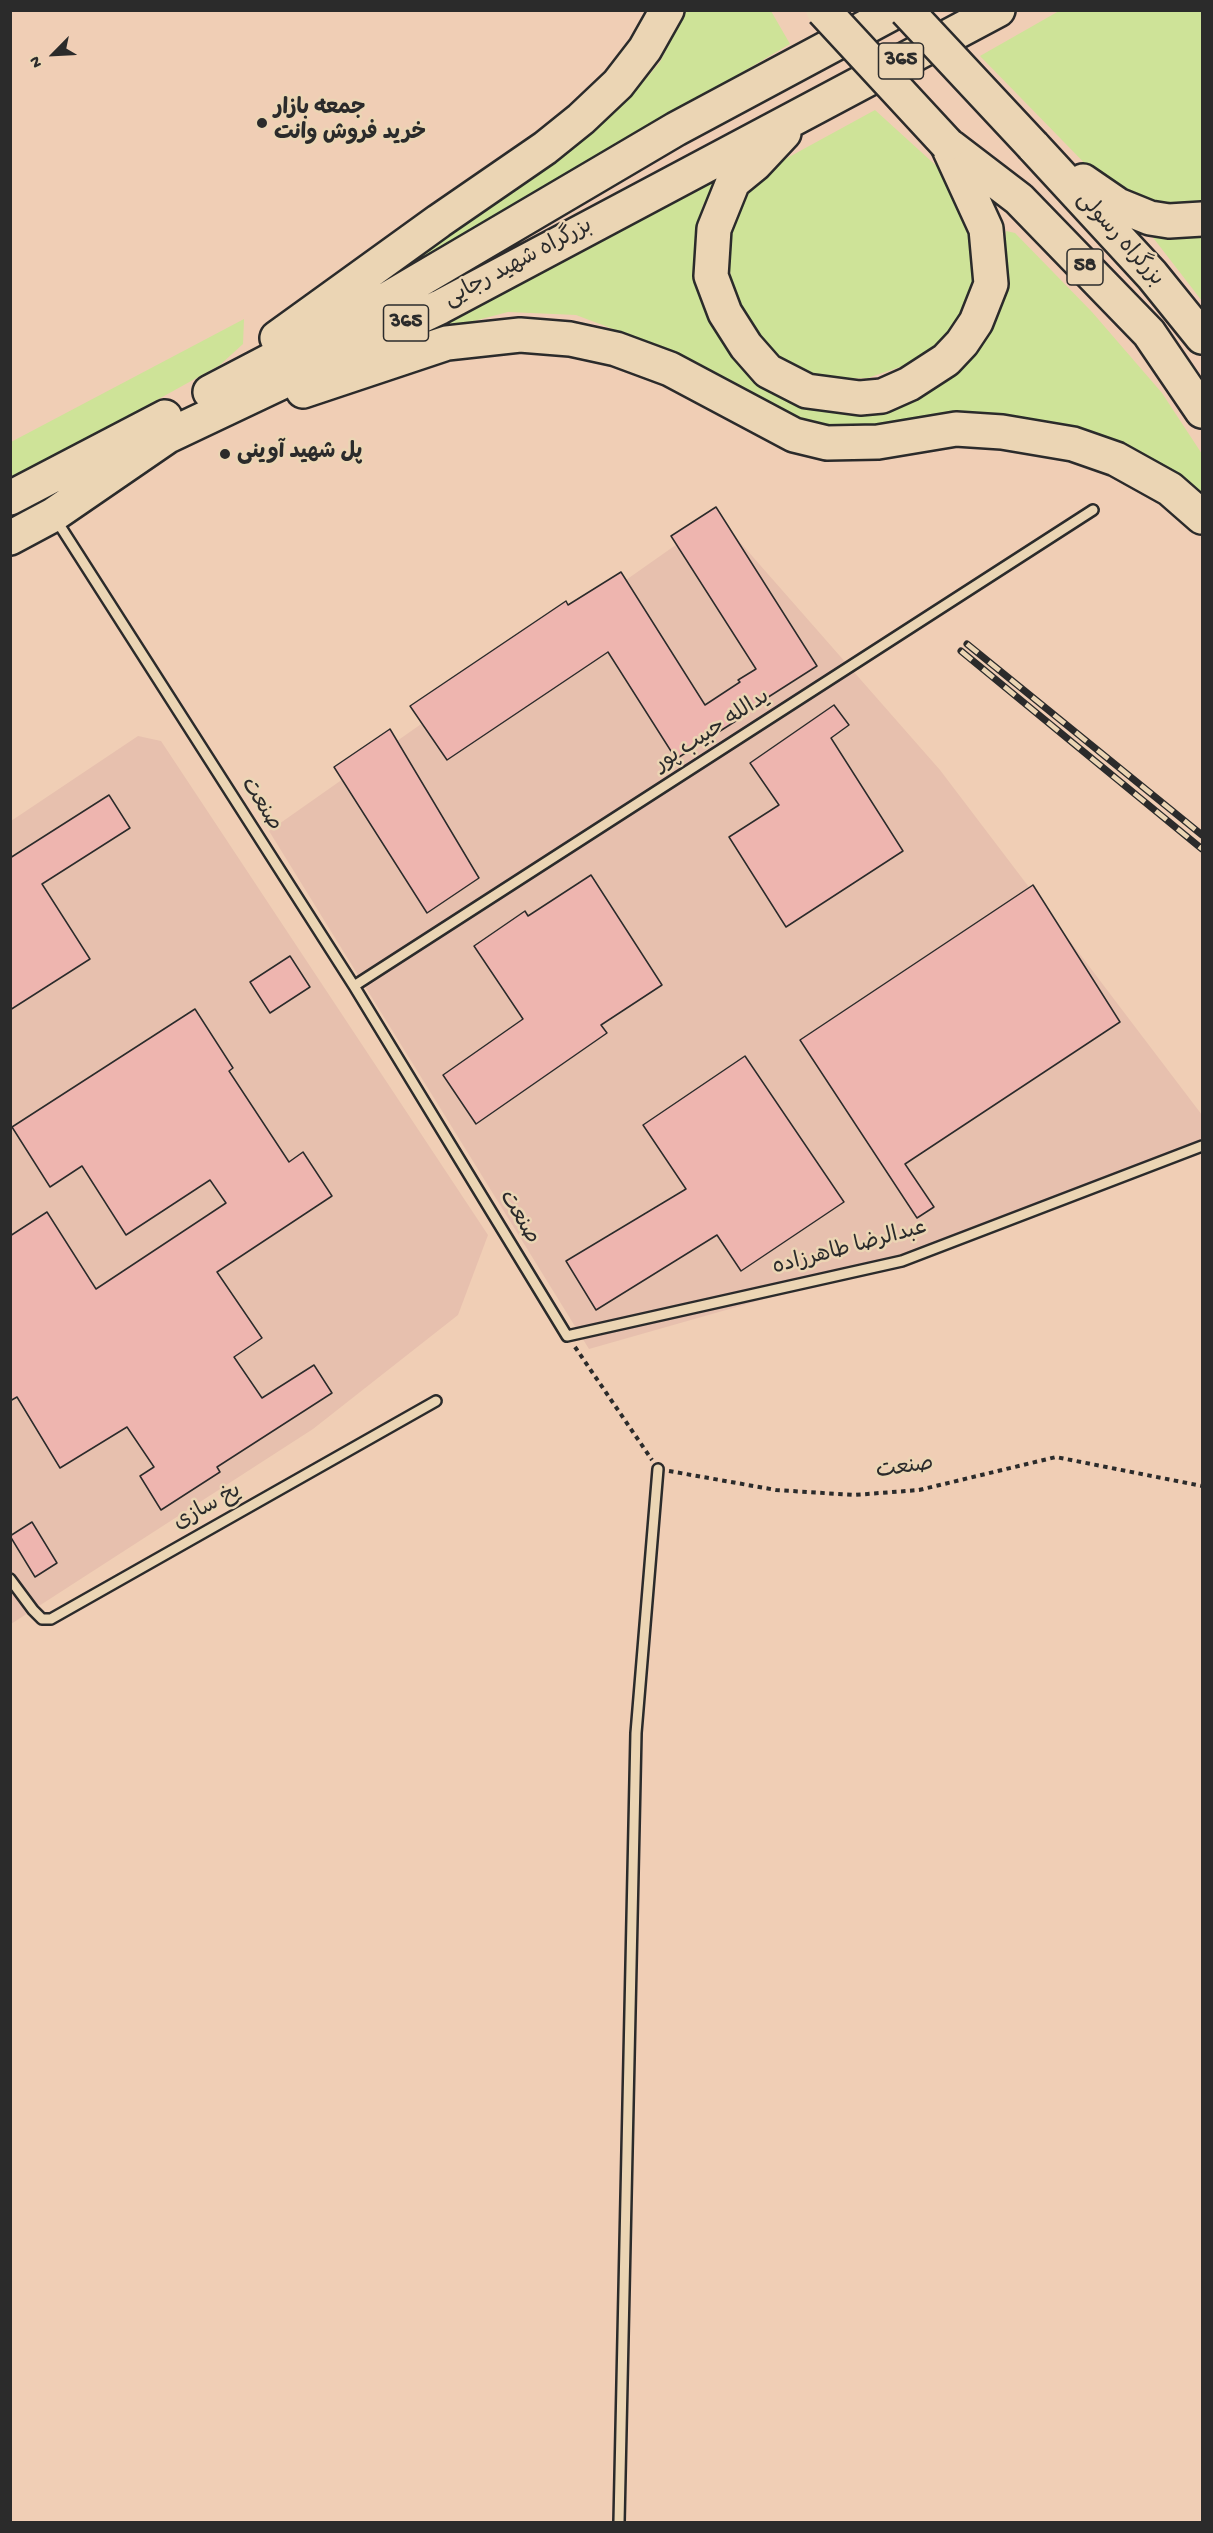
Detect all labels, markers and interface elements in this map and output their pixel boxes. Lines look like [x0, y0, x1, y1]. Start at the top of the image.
north arrow [24, 24, 84, 84]
road number: 365 [878, 43, 924, 79]
text: N [26, 53, 48, 70]
place label: جمعه بازار خرید فروش وانت [274, 97, 426, 148]
marker: جمعه بازار خرید فروش وانت [255, 116, 269, 130]
street label: بزرگراه رسولی [1070, 187, 1168, 293]
street label: بزرگراه شهید رجایی [440, 214, 598, 314]
road number: 58 [1067, 249, 1103, 285]
road number: 365 [384, 305, 428, 341]
place label: پل شهید آوینی [237, 441, 362, 467]
marker: پل شهید آوینی [218, 447, 232, 461]
street label: یدالله حبیب پور [650, 685, 776, 779]
street label: صنعت [233, 773, 287, 837]
street label: صنعت [492, 1186, 544, 1250]
street label: عبدالرضا طاهرزاده [770, 1216, 930, 1282]
street label: صنعت [875, 1452, 935, 1486]
street label: یخ سازی [170, 1479, 246, 1537]

